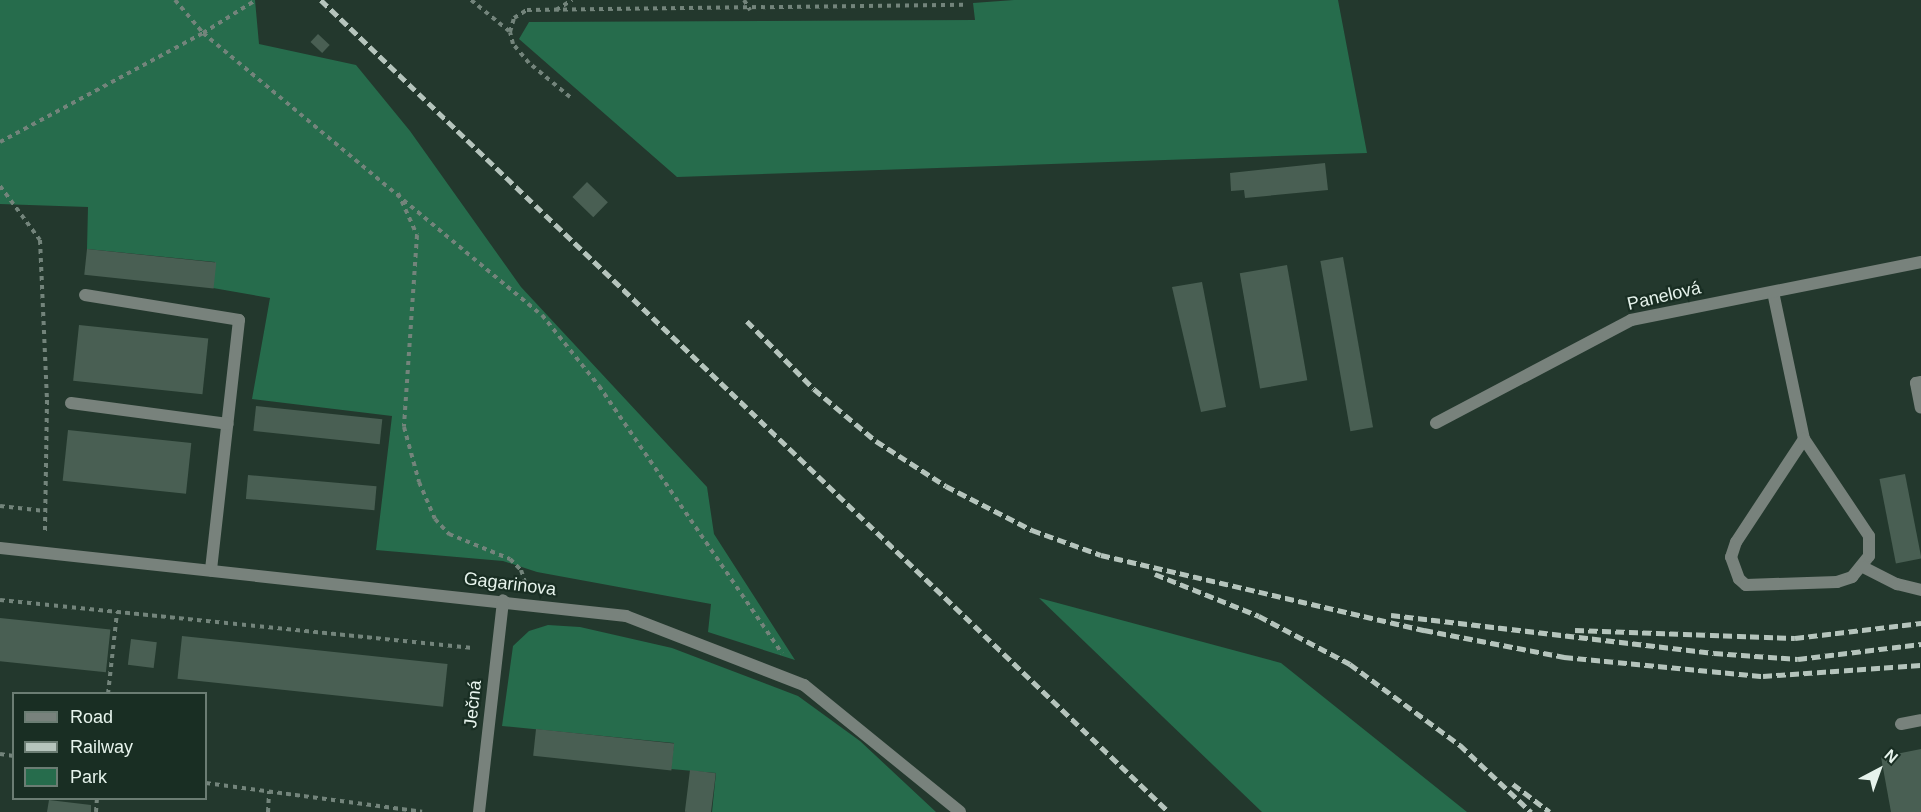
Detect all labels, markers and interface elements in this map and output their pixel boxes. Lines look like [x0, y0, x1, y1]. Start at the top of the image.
street label: Panelová [1625, 277, 1703, 315]
street label: Gagarinova [463, 568, 557, 600]
street label: Ječná [460, 679, 486, 729]
legend [12, 692, 207, 800]
text: Road [70, 707, 113, 727]
text: Railway [70, 737, 133, 757]
north arrow [1849, 740, 1909, 800]
text: N [1881, 746, 1901, 766]
text: Park [70, 767, 107, 787]

